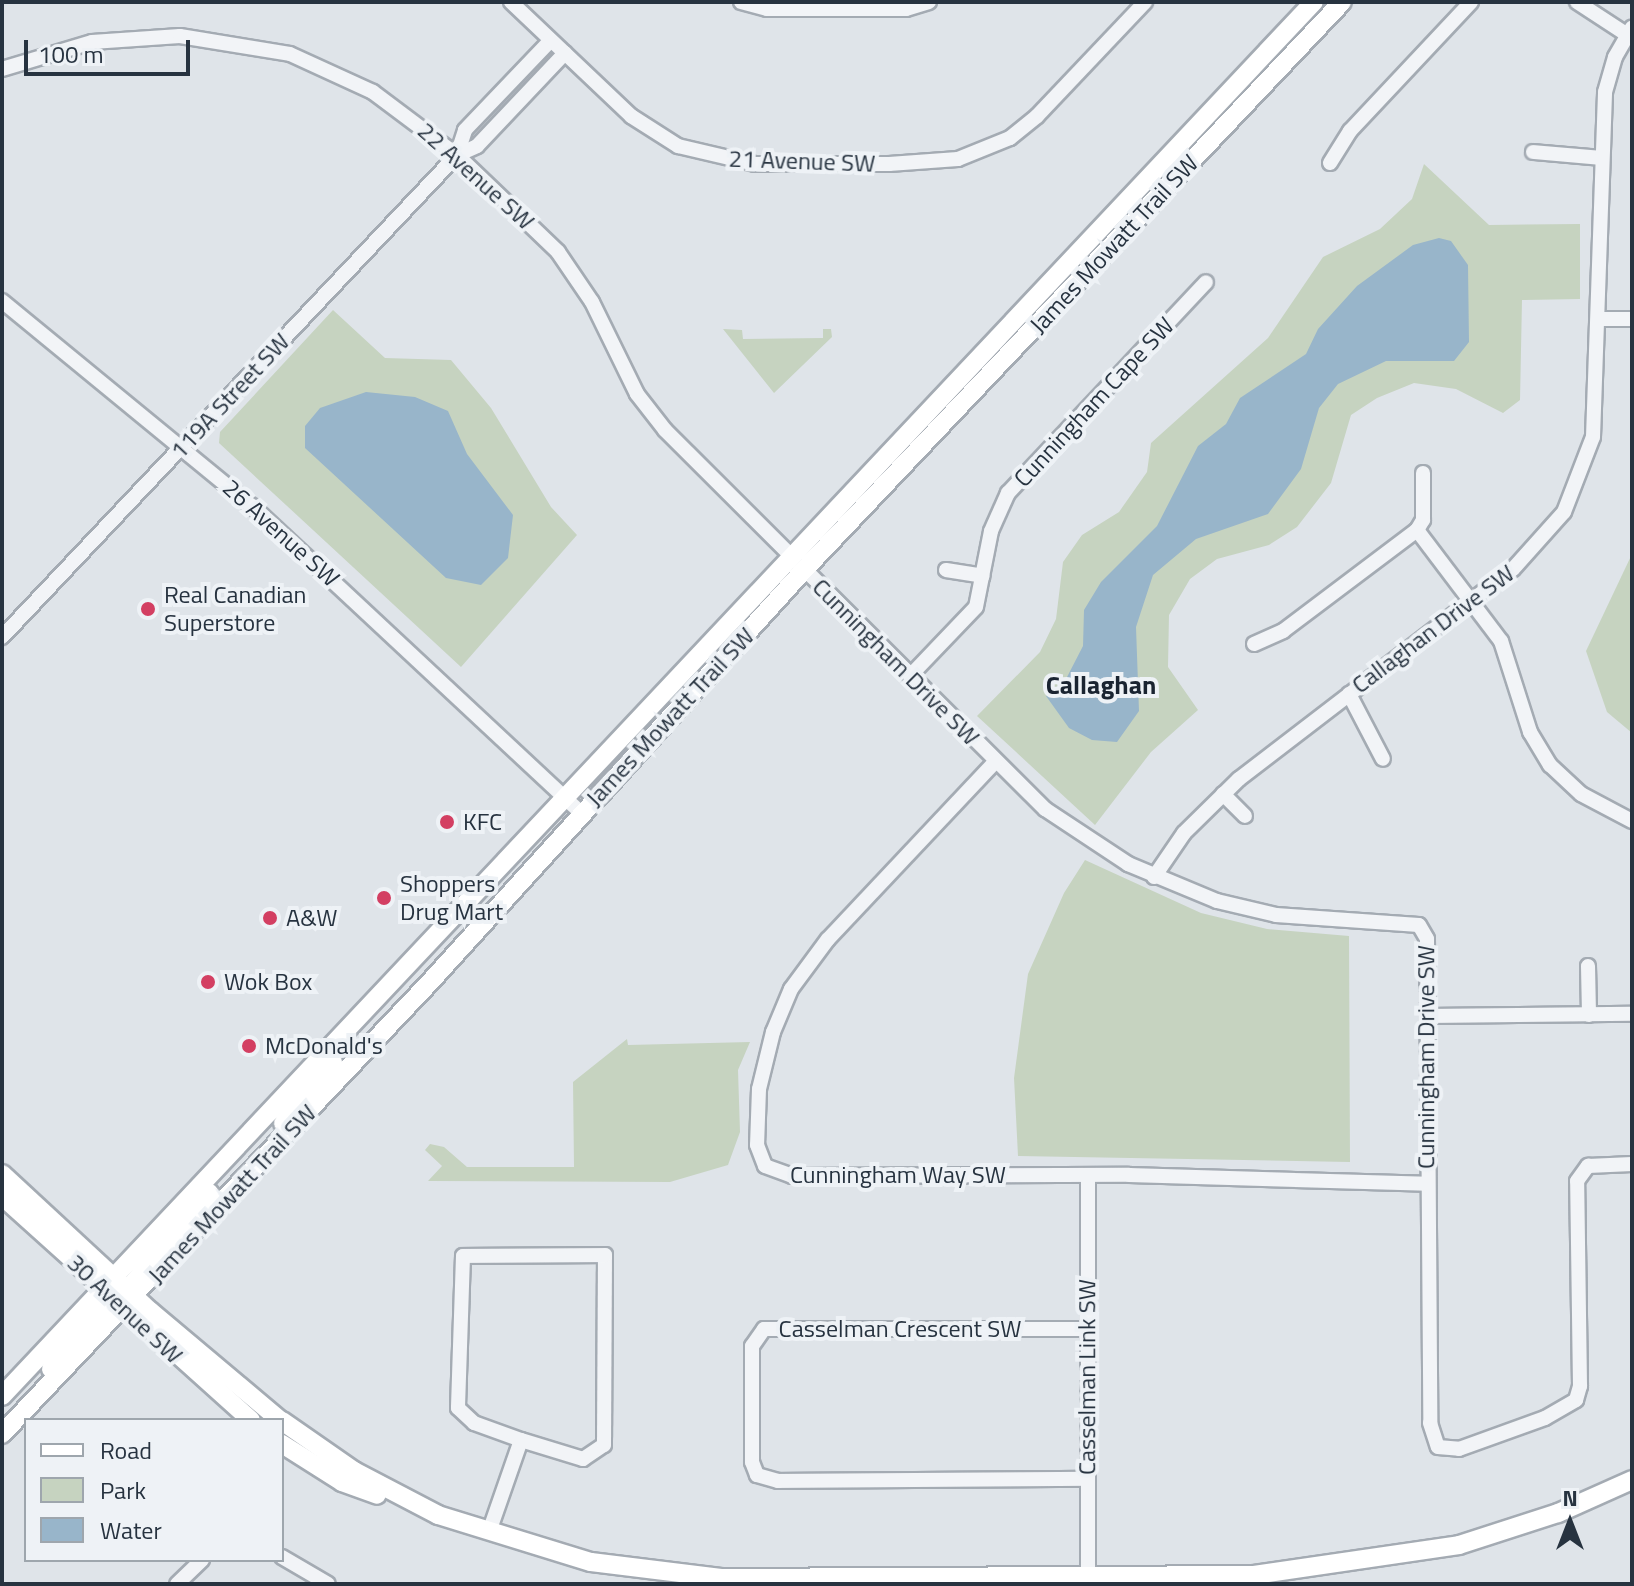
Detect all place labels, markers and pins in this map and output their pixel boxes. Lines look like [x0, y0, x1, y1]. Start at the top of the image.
place label: Real Canadian Superstore [164, 581, 306, 637]
marker: Real Canadian Superstore [139, 600, 157, 618]
place label: KFC [463, 808, 502, 836]
marker: KFC [438, 813, 456, 831]
place label: Shoppers Drug Mart [400, 870, 503, 926]
marker: Shoppers Drug Mart [375, 889, 393, 907]
place label: A&W [286, 904, 338, 932]
marker: A&W [261, 909, 279, 927]
place label: Wok Box [224, 968, 312, 996]
marker: Wok Box [199, 973, 217, 991]
place label: McDonald's [265, 1032, 383, 1060]
marker: McDonald's [240, 1037, 258, 1055]

